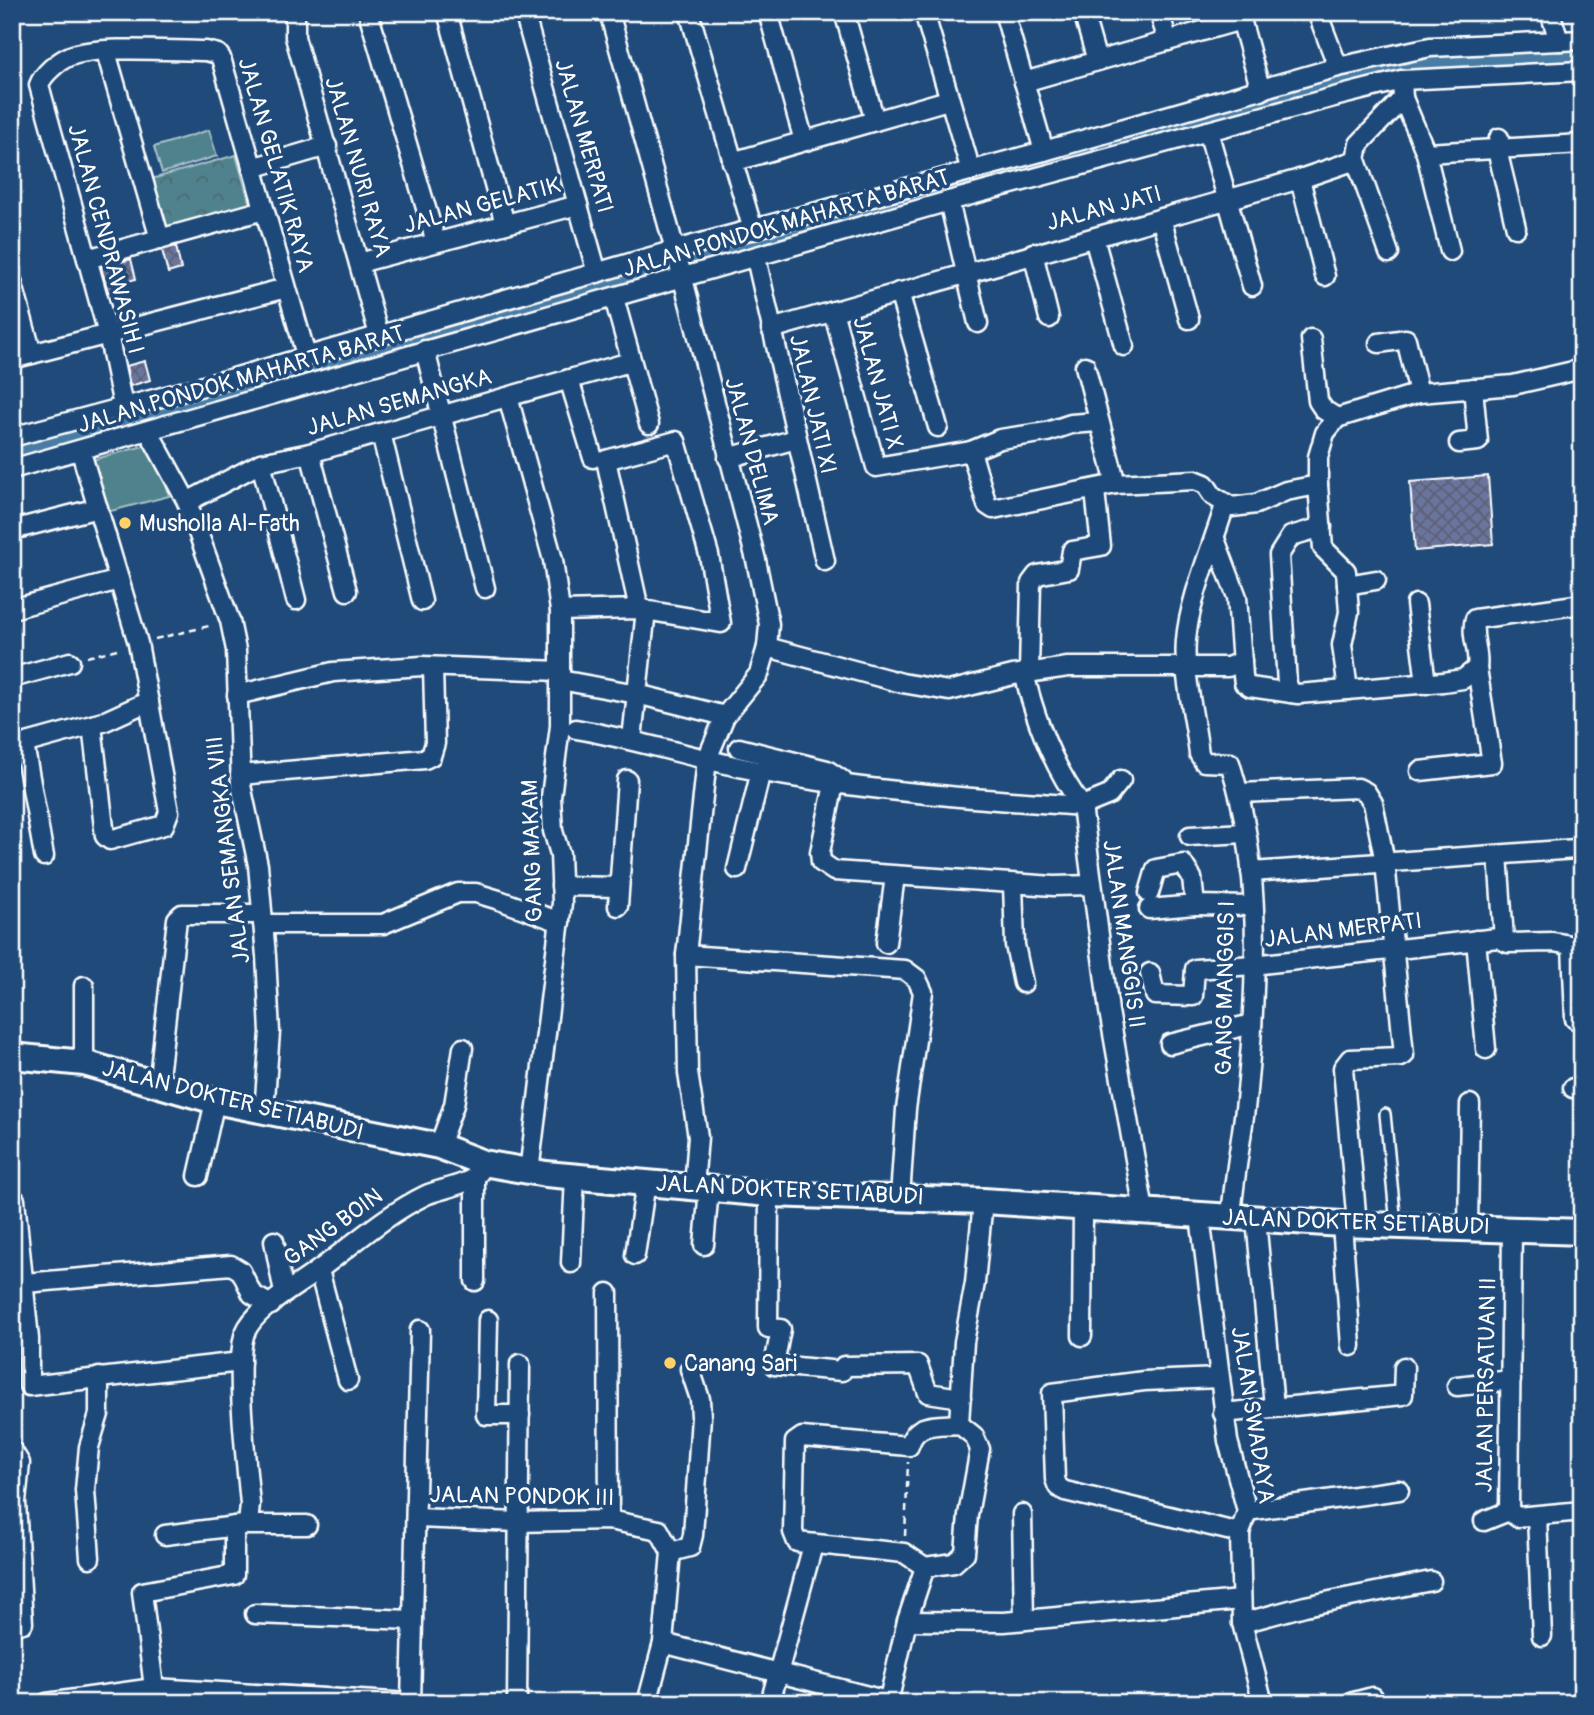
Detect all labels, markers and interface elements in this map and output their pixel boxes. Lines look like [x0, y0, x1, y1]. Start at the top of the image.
street label: JALAN GELATIK RAYA [231, 54, 321, 276]
street label: JALAN MERPATI [548, 56, 620, 216]
street label: JALAN NURI RAYA [318, 73, 398, 261]
street label: JALAN CENDRAWASIH I [61, 121, 151, 357]
street label: JALAN PONDOK MAHARTA BARAT [619, 162, 953, 284]
street label: JALAN GELATIK [401, 170, 564, 240]
street label: JALAN JATI [1043, 179, 1165, 237]
street label: JALAN JATI X [846, 314, 910, 452]
street label: JALAN PONDOK MAHARTA BARAT [74, 318, 408, 440]
street label: JALAN JATI XI [783, 331, 843, 477]
street label: JALAN SEMANGKA [303, 362, 495, 442]
street label: JALAN DELIMA [718, 374, 786, 528]
place label: Musholla Al-Fath [139, 509, 300, 538]
marker: Musholla Al-Fath [117, 515, 133, 531]
street label: JALAN SEMANGKA VIII [200, 735, 256, 965]
street label: GANG MAKAM [515, 779, 549, 923]
street label: JALAN MANGGIS II [1096, 838, 1152, 1030]
street label: GANG MANGGIS I [1209, 900, 1241, 1076]
street label: JALAN MERPATI [1262, 906, 1424, 954]
street label: JALAN DOKTER SETIABUDI [99, 1053, 367, 1147]
street label: JALAN DOKTER SETIABUDI [655, 1168, 925, 1212]
street label: GANG BOIN [278, 1181, 388, 1273]
street label: JALAN DOKTER SETIABUDI [1221, 1203, 1491, 1241]
street label: JALAN PERSATUAN II [1470, 1277, 1502, 1493]
street label: JALAN SWADAYA [1225, 1325, 1281, 1506]
place label: Canang Sari [684, 1349, 797, 1378]
marker: Canang Sari [662, 1355, 678, 1371]
street label: JALAN PONDOK III [429, 1480, 615, 1512]

